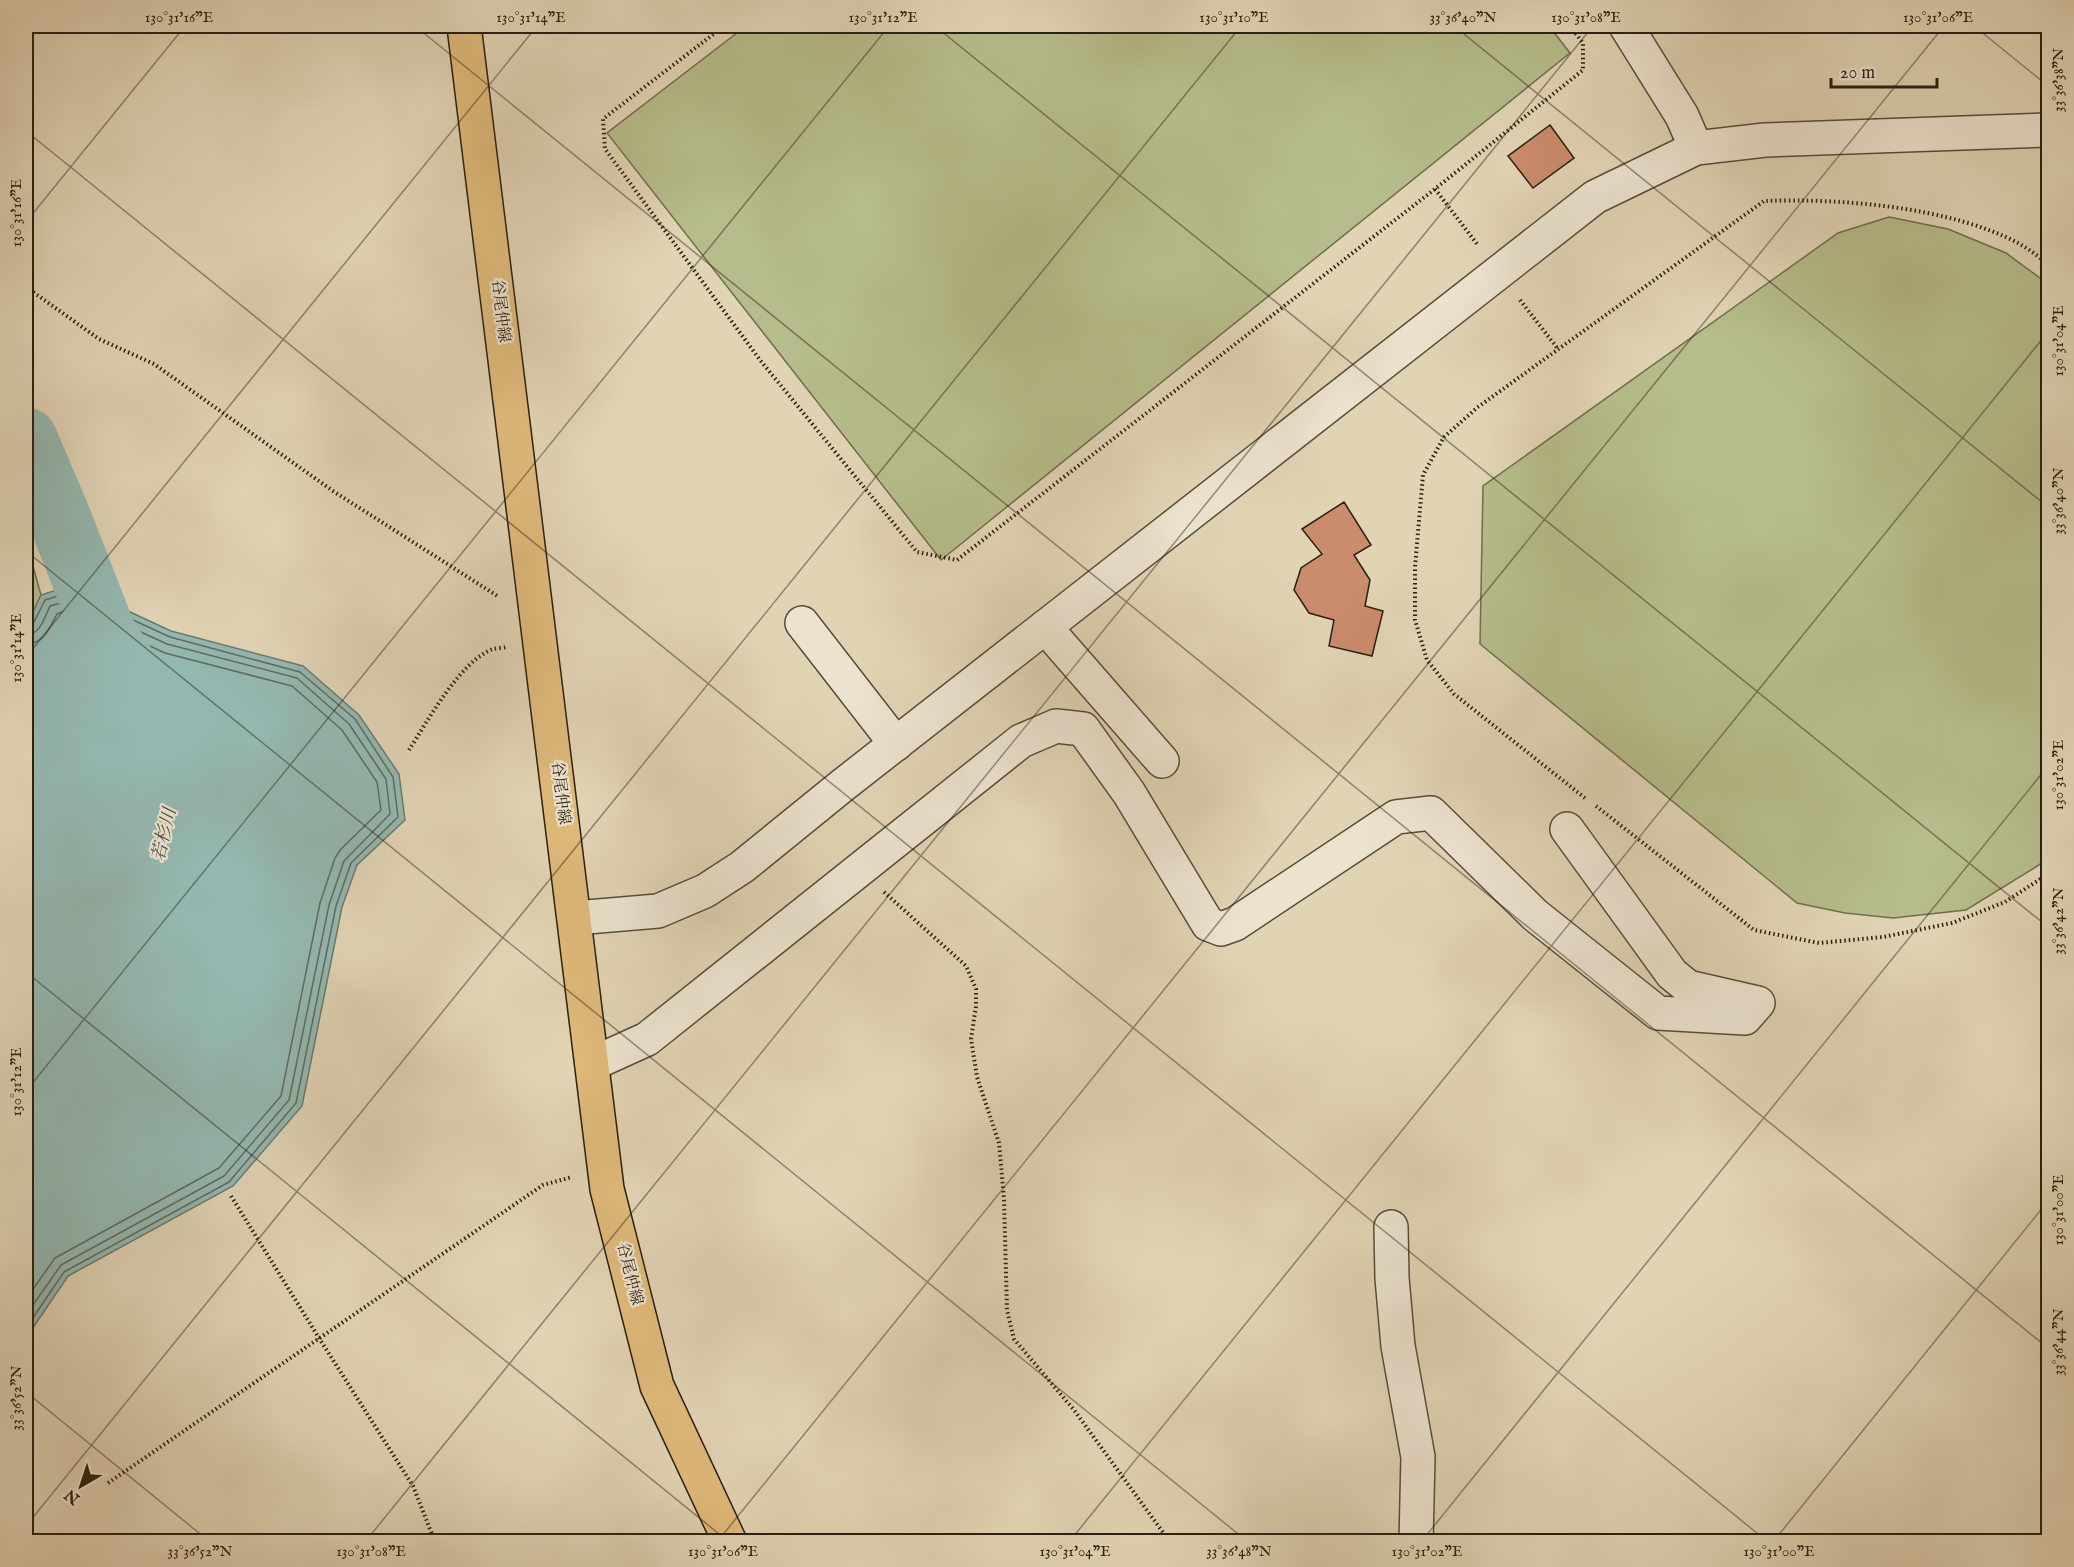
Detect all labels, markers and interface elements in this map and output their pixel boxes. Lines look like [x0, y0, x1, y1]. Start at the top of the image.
text: 130°31'16"E [145, 8, 213, 27]
text: 130°31'14"E [496, 8, 566, 27]
text: 130°31'12"E [848, 8, 918, 27]
text: 130°31'10"E [1199, 8, 1269, 27]
text: 33°36'40"N [1429, 8, 1497, 27]
text: 130°31'08"E [1551, 8, 1621, 27]
text: 130°31'06"E [1903, 8, 1973, 27]
text: 33°36'38"N [2049, 48, 2068, 112]
scale bar [1831, 51, 1938, 89]
text: 20 m [1840, 62, 1875, 85]
text: 130°31'16"E [7, 179, 26, 247]
street label: 谷尾仲線 [486, 278, 514, 344]
text: 130°31'04"E [2049, 305, 2068, 377]
text: 33°36'40"N [2049, 467, 2068, 535]
text: 130°31'14"E [7, 613, 26, 683]
text: 130°31'02"E [2049, 740, 2068, 810]
street label: 谷尾仲線 [546, 760, 574, 826]
water label: 若杉川 [148, 804, 183, 864]
text: 33°36'42"N [2049, 888, 2068, 954]
text: 130°31'12"E [7, 1047, 26, 1117]
text: 130°31'00"E [2049, 1174, 2068, 1246]
street label: 谷尾仲線 [612, 1241, 646, 1307]
text: 33°36'44"N [2049, 1308, 2068, 1376]
text: 33°36'52"N [7, 1366, 26, 1430]
north arrow [51, 1456, 111, 1516]
text: N [61, 1484, 85, 1509]
text: 33°36'52"N [168, 1542, 232, 1561]
text: 130°31'08"E [336, 1542, 406, 1561]
text: 130°31'06"E [688, 1542, 758, 1561]
text: 130°31'04"E [1039, 1542, 1111, 1561]
text: 33°36'48"N [1206, 1542, 1272, 1561]
text: 130°31'02"E [1392, 1542, 1462, 1561]
text: 130°31'00"E [1743, 1542, 1815, 1561]

